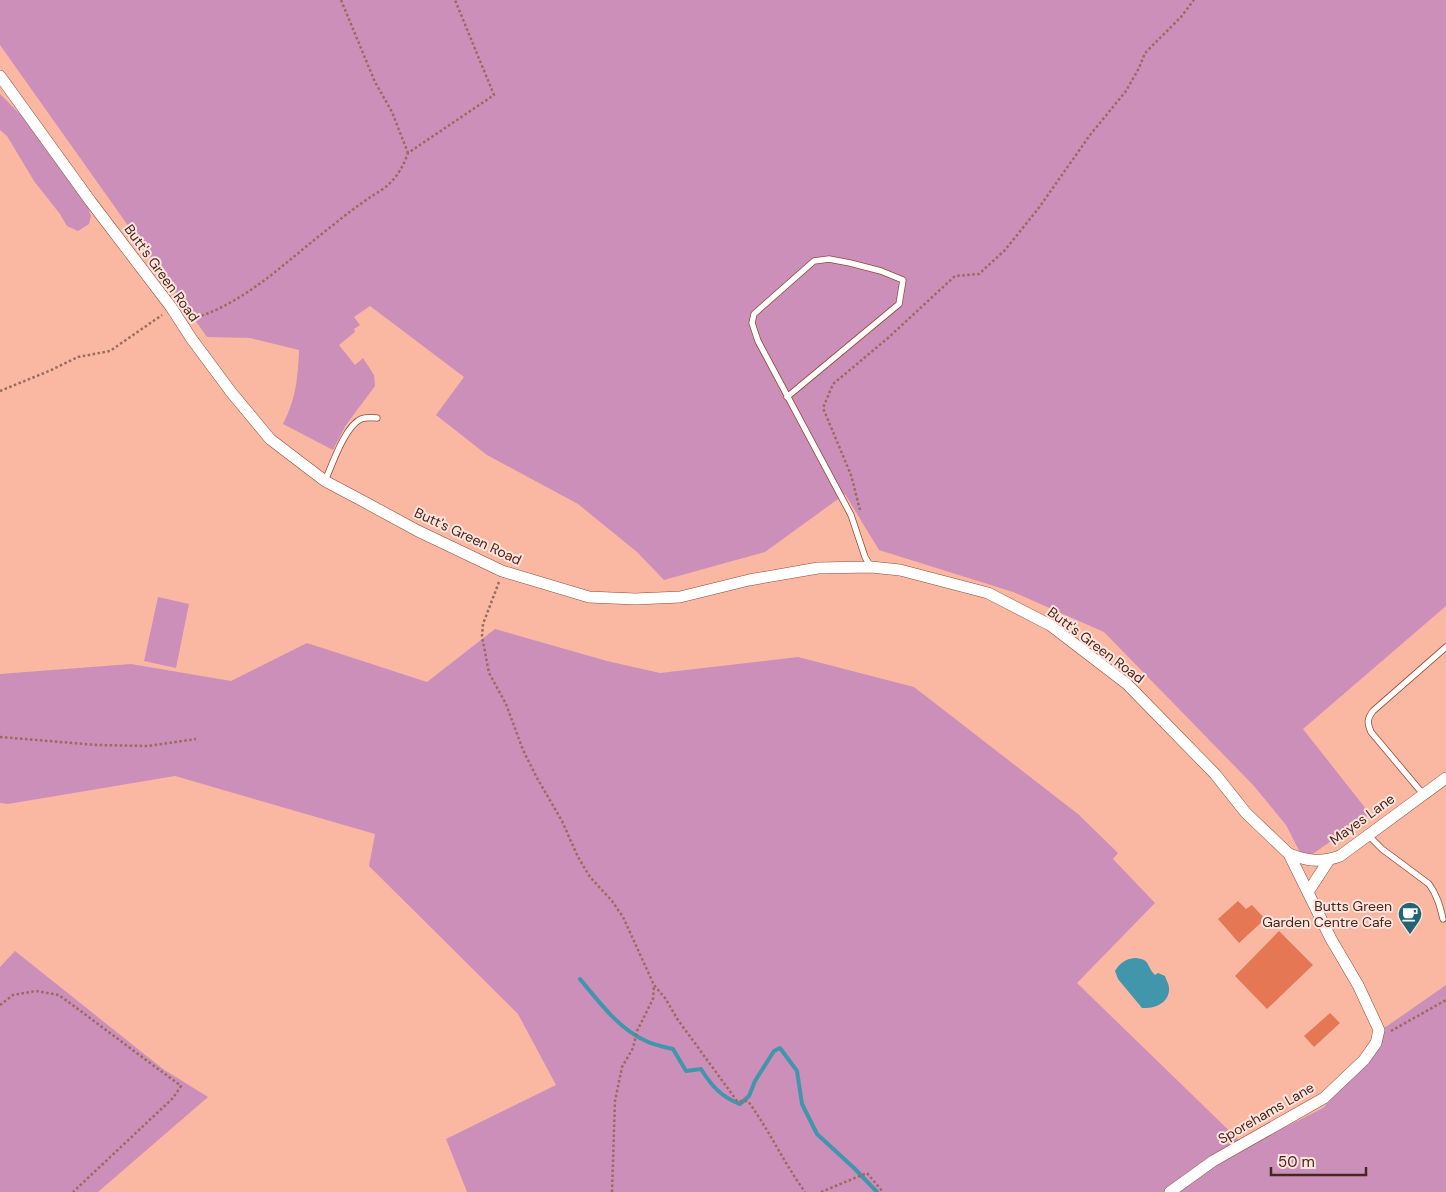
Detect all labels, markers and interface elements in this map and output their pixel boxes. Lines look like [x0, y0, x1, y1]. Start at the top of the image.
street label: Butt's Green Road [121, 221, 203, 325]
street label: Butt's Green Road [412, 503, 524, 569]
street label: Butt's Green Road [1044, 603, 1148, 687]
street label: Mayes Lane [1326, 789, 1398, 849]
place label: Butts Green Garden Centre Cafe [1262, 897, 1392, 931]
cafe icon: Butts Green Garden Centre Cafe [1397, 901, 1423, 935]
street label: Sporehams Lane [1215, 1078, 1317, 1148]
scale bar [1271, 1144, 1366, 1176]
text: 50 m [1278, 1152, 1315, 1172]

